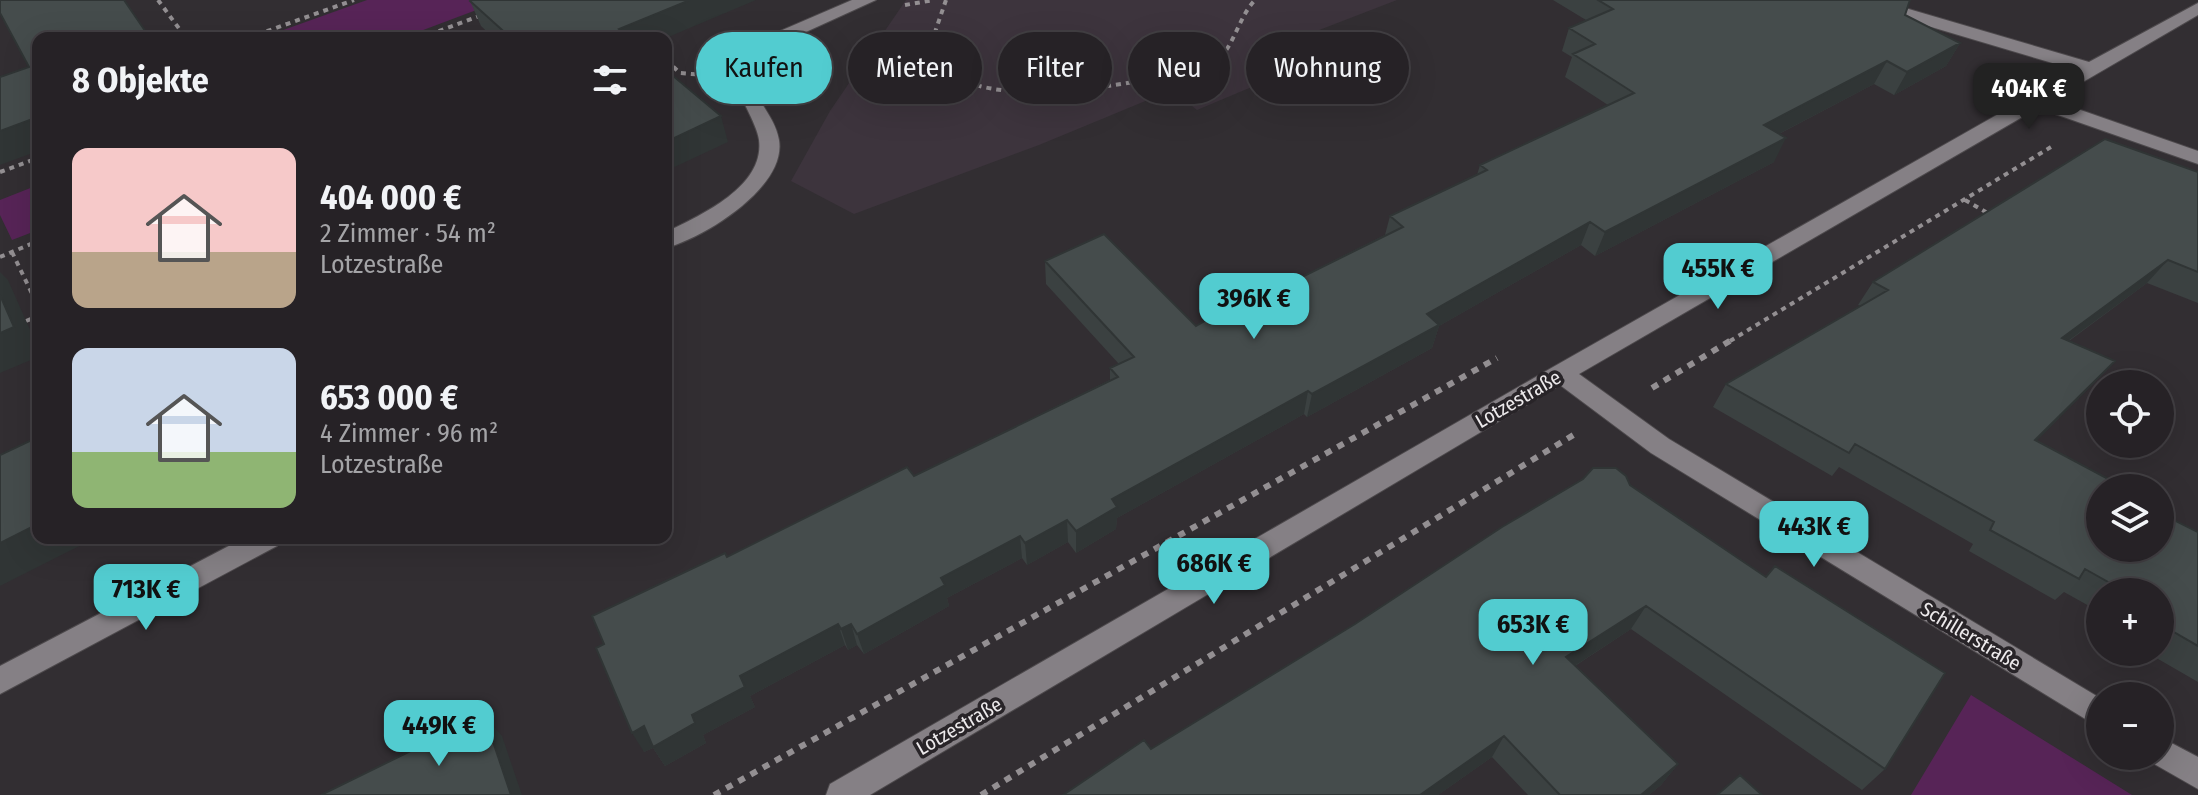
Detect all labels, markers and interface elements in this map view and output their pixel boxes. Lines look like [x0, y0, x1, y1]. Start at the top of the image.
chip: Kaufen [696, 32, 832, 104]
chip: Mieten [848, 32, 982, 104]
chip: Filter [998, 32, 1112, 104]
chip: Neu [1128, 32, 1230, 104]
chip: Wohnung [1246, 32, 1409, 104]
icon: filters [588, 58, 632, 102]
text: 8 Objekte [72, 60, 209, 101]
pin: 404K € [1964, 63, 2094, 131]
text: 404K € [1991, 73, 2067, 104]
text: 404 000 € [320, 177, 462, 218]
icon: home [136, 180, 232, 276]
text: 2 Zimmer · 54 m² [320, 218, 496, 249]
pin: 455K € [1653, 243, 1783, 311]
text: Lotzestraße [320, 249, 443, 280]
text: 455K € [1682, 253, 1754, 284]
pin: 396K € [1189, 273, 1319, 341]
text: 396K € [1217, 283, 1291, 314]
street label: Lotzestraße [1471, 365, 1565, 433]
map controls [2086, 370, 2174, 770]
button: locate [2086, 370, 2174, 458]
text: 653 000 € [320, 377, 458, 418]
icon: home [136, 380, 232, 476]
text: 4 Zimmer · 96 m² [320, 418, 498, 449]
text: Lotzestraße [320, 449, 443, 480]
button: layers [2086, 474, 2174, 562]
pin: 443K € [1749, 501, 1879, 569]
text: 443K € [1777, 511, 1851, 542]
pin: 686K € [1149, 538, 1279, 606]
text: 686K € [1176, 548, 1252, 579]
pin: 713K € [81, 564, 211, 632]
text: 713K € [112, 574, 180, 605]
button: + [2086, 578, 2174, 666]
street label: Schillerstraße [1916, 597, 2026, 675]
pin: 653K € [1468, 599, 1598, 667]
text: 653K € [1497, 609, 1569, 640]
button: − [2086, 682, 2174, 770]
street label: Lotzestraße [912, 692, 1006, 760]
pin: 449K € [374, 700, 504, 768]
text: 449K € [402, 710, 476, 741]

